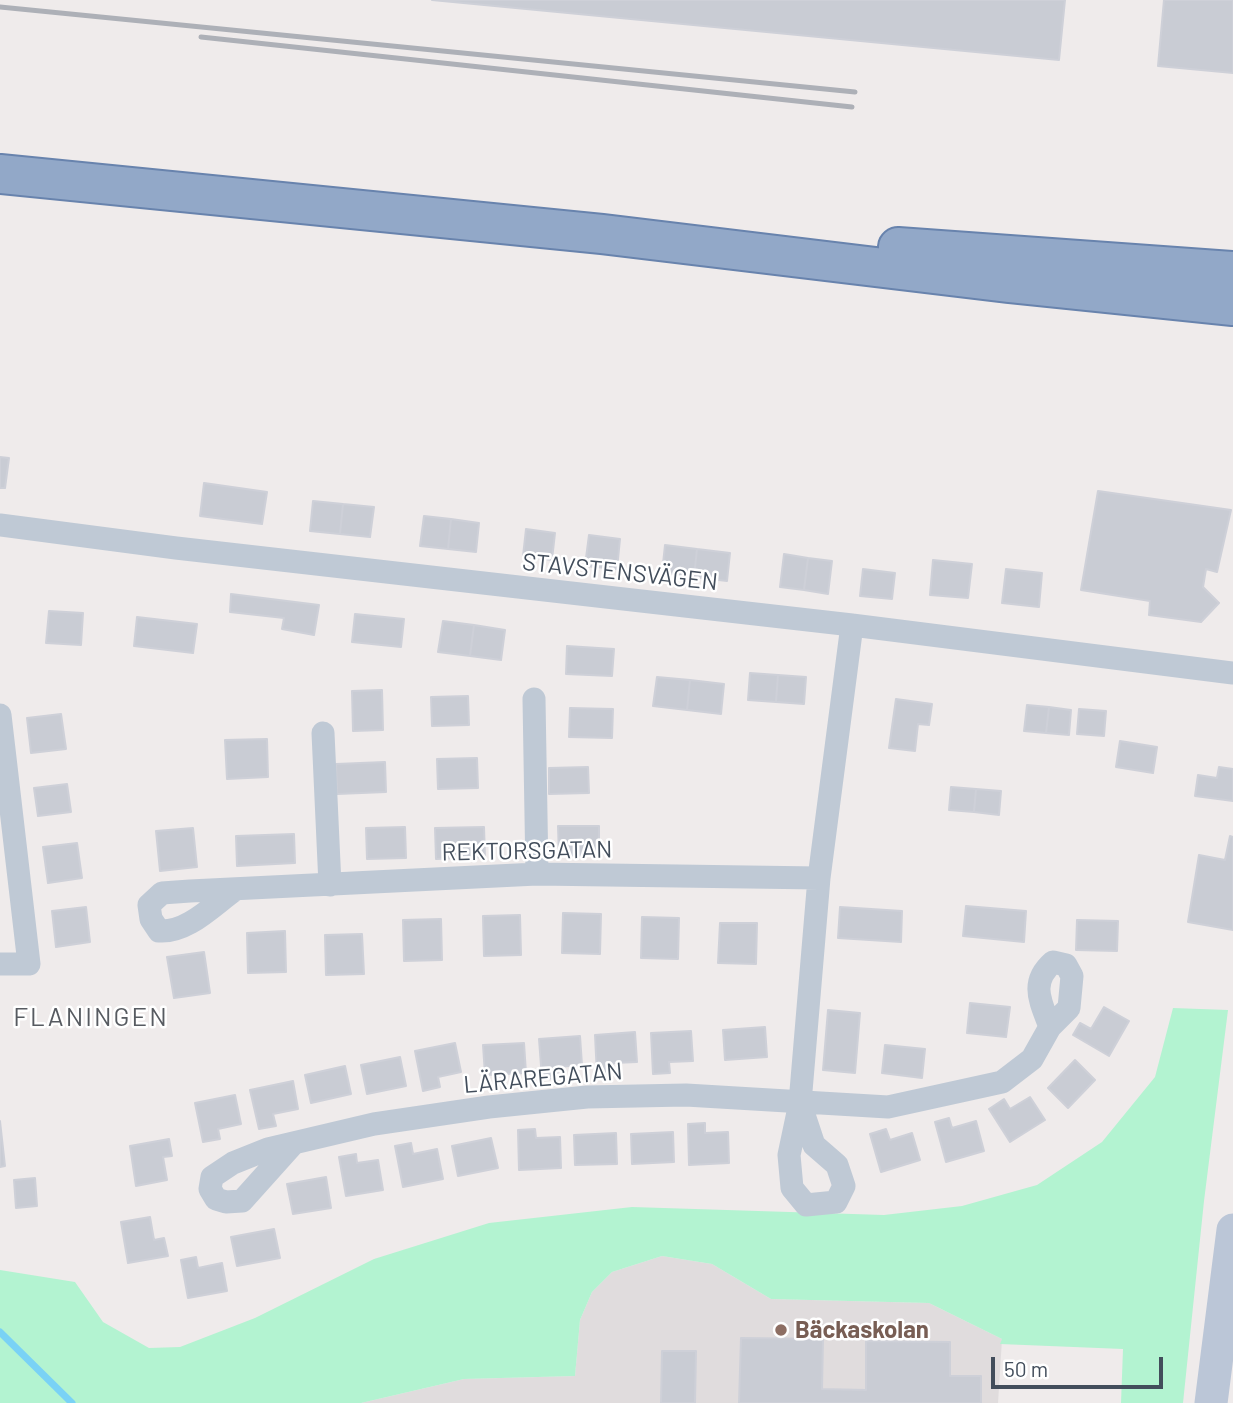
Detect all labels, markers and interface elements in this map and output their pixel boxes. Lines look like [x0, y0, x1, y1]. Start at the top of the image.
street label: STAVSTENSVÄGEN [521, 547, 719, 597]
street label: REKTORSGATAN [441, 835, 613, 867]
district label: FLANINGEN [14, 1001, 168, 1033]
street label: LÄRAREGATAN [462, 1057, 624, 1099]
place label: Bäckaskolan [795, 1316, 929, 1344]
marker: Bäckaskolan [773, 1322, 789, 1338]
scale bar [995, 1344, 1166, 1388]
text: 50 m [1004, 1356, 1048, 1381]

